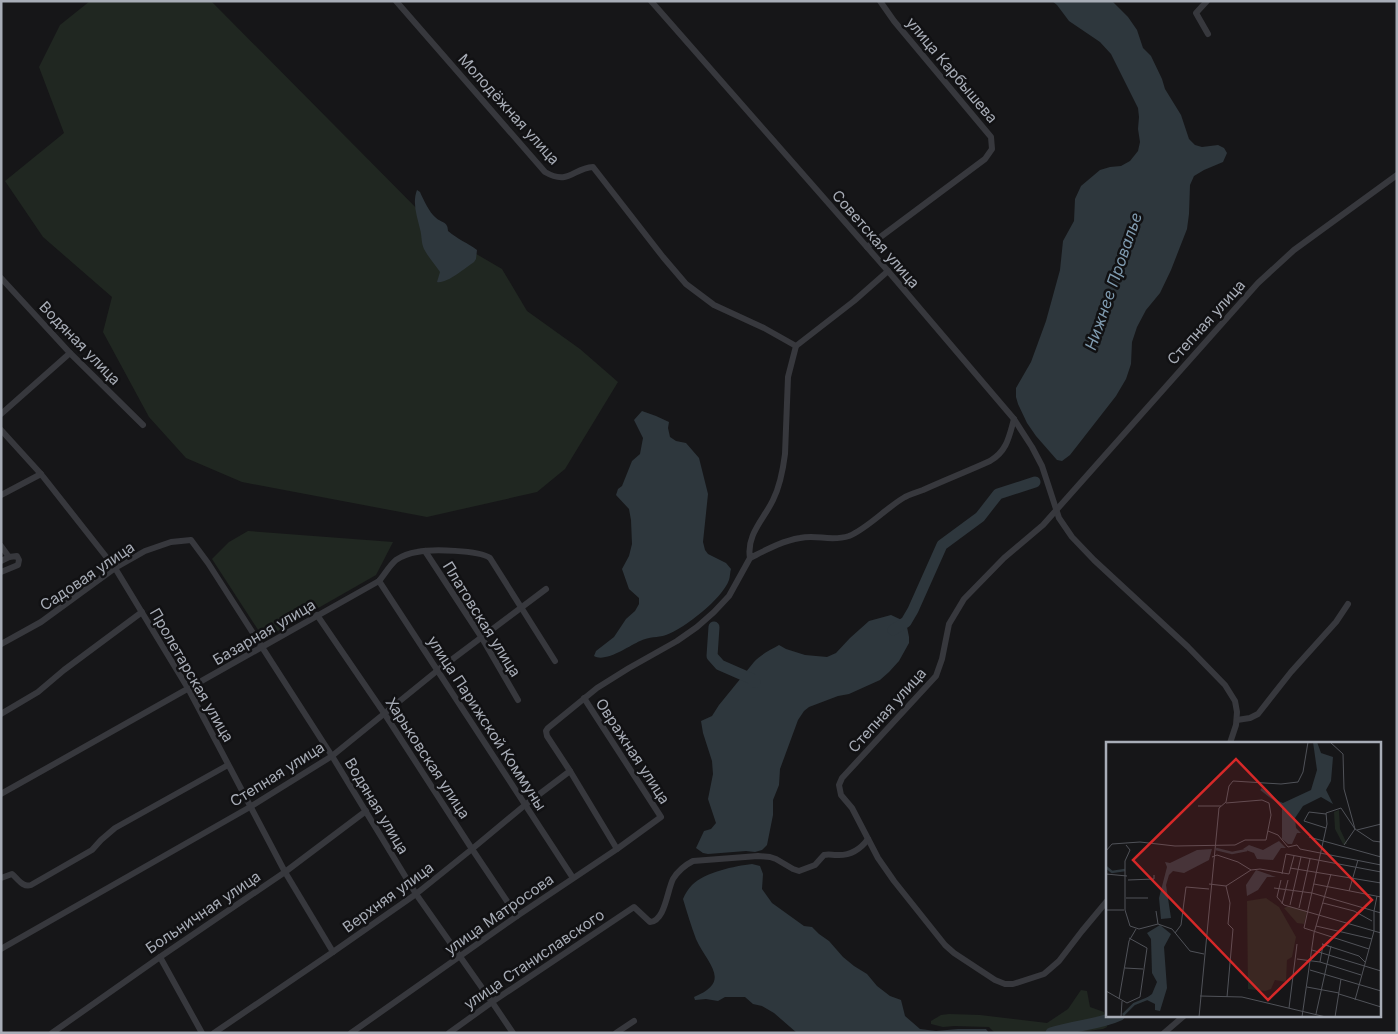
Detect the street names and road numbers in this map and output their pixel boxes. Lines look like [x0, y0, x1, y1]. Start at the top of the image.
street label: улица Карбышева [902, 13, 1002, 127]
street label: Молодёжная улица [454, 50, 564, 168]
street label: Советская улица [828, 186, 924, 292]
street label: Степная улица [1163, 276, 1249, 368]
street label: Водяная улица [35, 297, 125, 389]
street label: Садовая улица [36, 537, 138, 615]
street label: Платовская улица [439, 558, 525, 680]
street label: Базарная улица [209, 595, 319, 669]
street label: Пролетарская улица [146, 605, 238, 745]
street label: улица Парижской Коммуны [423, 632, 551, 814]
street label: Степная улица [844, 664, 930, 756]
street label: Харьковская улица [382, 694, 474, 822]
street label: Овражная улица [592, 695, 674, 807]
street label: Степная улица [226, 737, 328, 811]
street label: Водяная улица [341, 754, 413, 858]
street label: Верхняя улица [339, 858, 437, 936]
street label: Больничная улица [142, 867, 264, 957]
street label: улица Матросова [441, 869, 557, 959]
street label: улица Станиславского [460, 905, 608, 1013]

